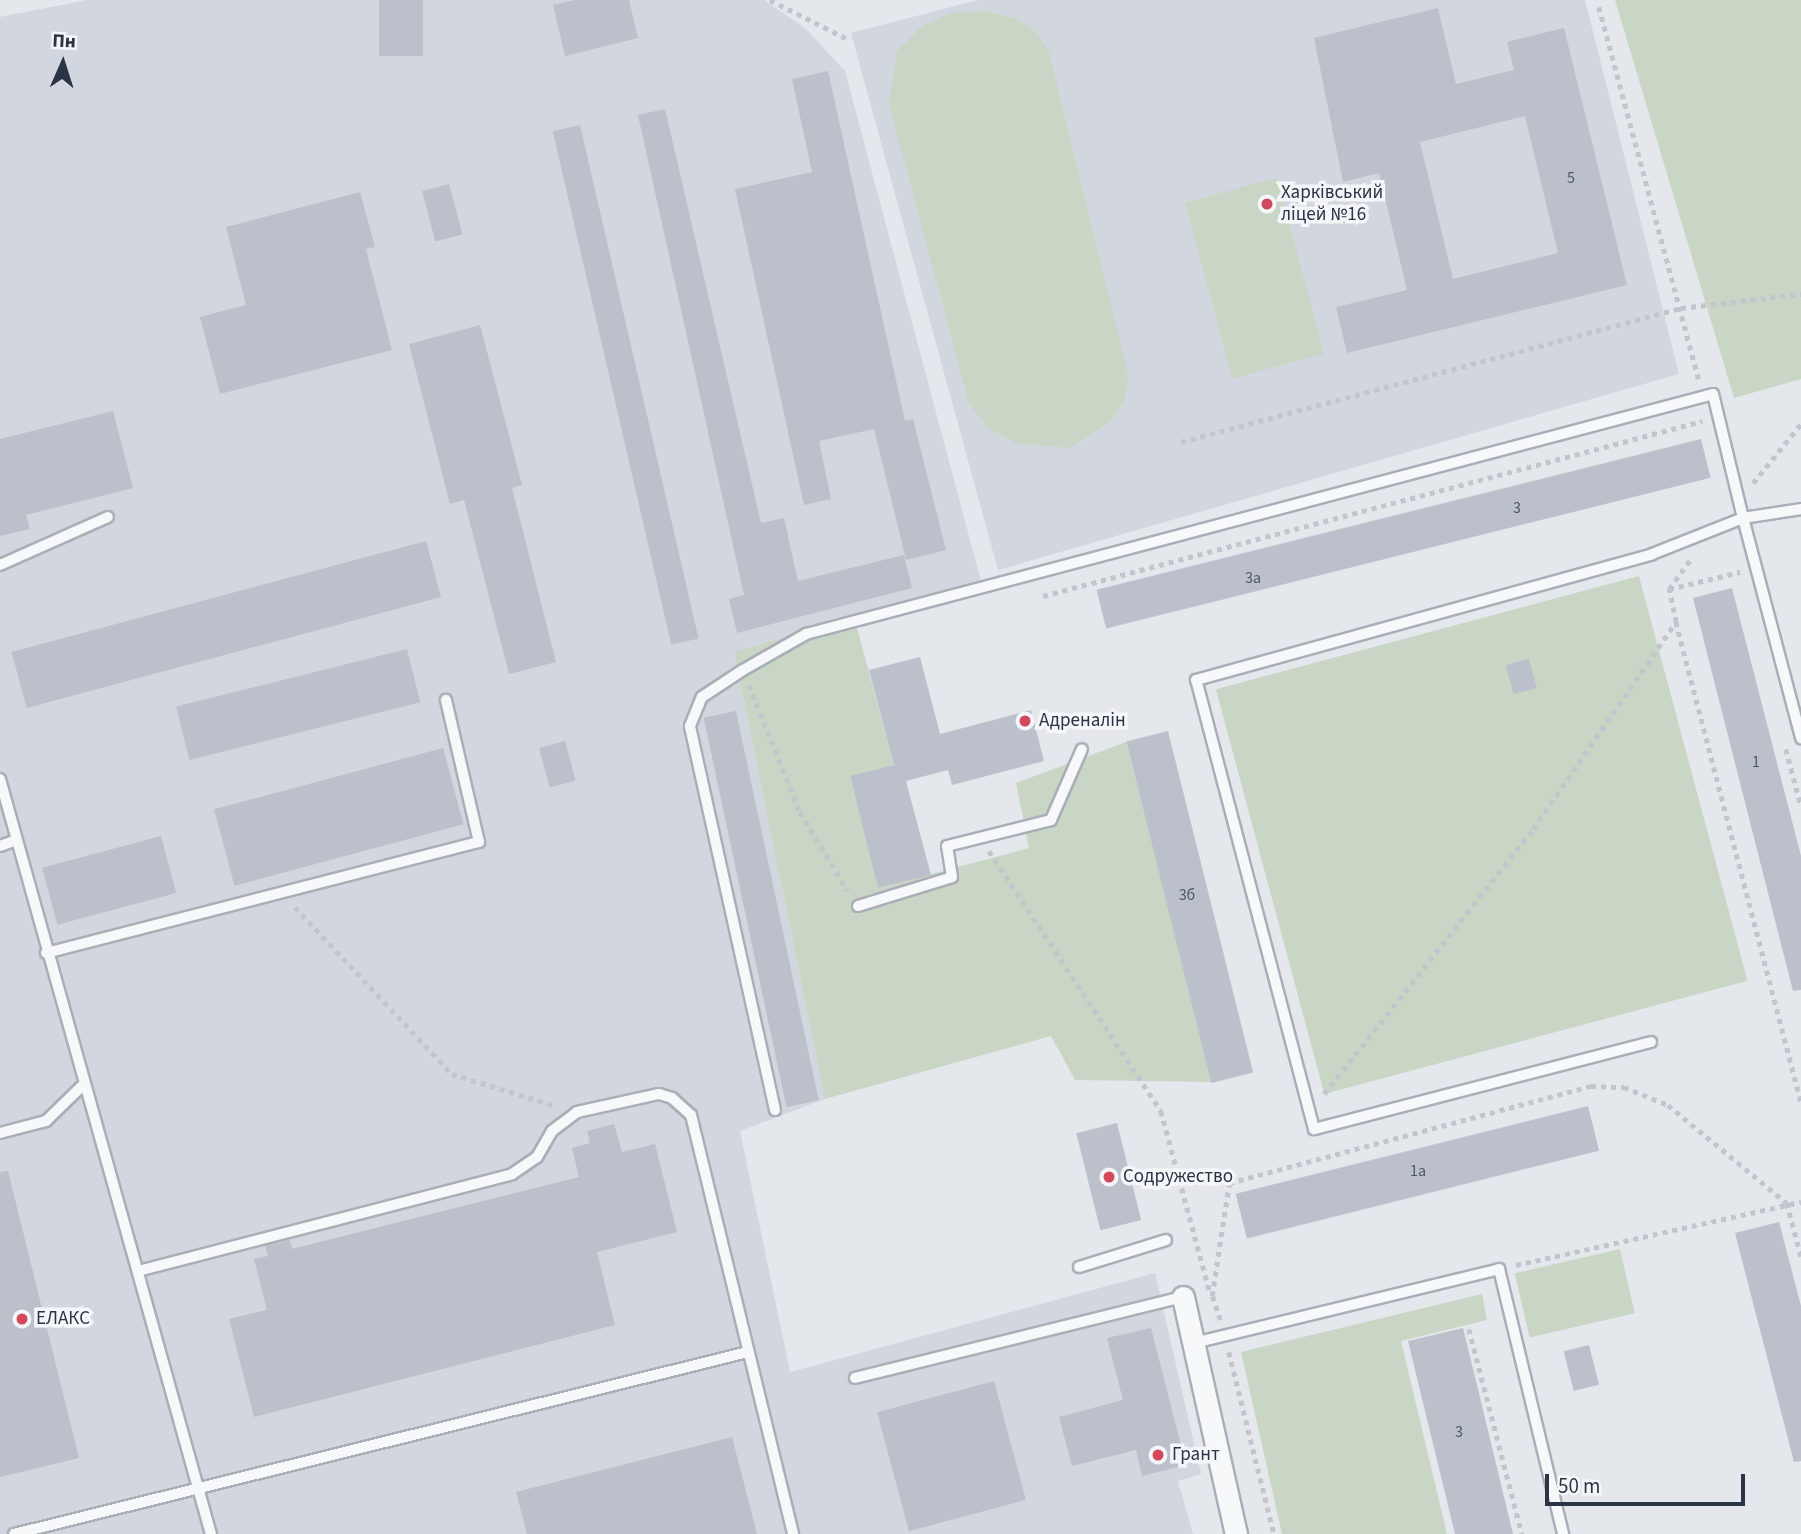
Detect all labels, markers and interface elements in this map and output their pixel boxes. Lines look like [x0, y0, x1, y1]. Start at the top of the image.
text: Пн [52, 27, 77, 56]
north arrow [28, 28, 98, 98]
house number: 5 [1567, 168, 1575, 188]
place label: Харківський ліцей №16 [1281, 182, 1383, 226]
marker: Харківський ліцей №16 [1259, 196, 1275, 212]
house number: 3 [1513, 498, 1521, 518]
house number: 3а [1245, 568, 1261, 588]
place label: Адреналін [1039, 710, 1126, 732]
marker: Адреналін [1017, 713, 1033, 729]
house number: 1 [1752, 752, 1760, 772]
house number: 3б [1179, 885, 1195, 905]
house number: 1а [1410, 1161, 1426, 1181]
place label: Содружество [1123, 1166, 1233, 1188]
marker: Содружество [1101, 1169, 1117, 1185]
place label: ЕЛАКС [36, 1308, 90, 1330]
marker: ЕЛАКС [14, 1311, 30, 1327]
house number: 3 [1455, 1422, 1463, 1442]
place label: Грант [1172, 1444, 1220, 1466]
marker: Грант [1150, 1447, 1166, 1463]
scale bar [1549, 1460, 1748, 1504]
text: 50 m [1558, 1471, 1600, 1501]

